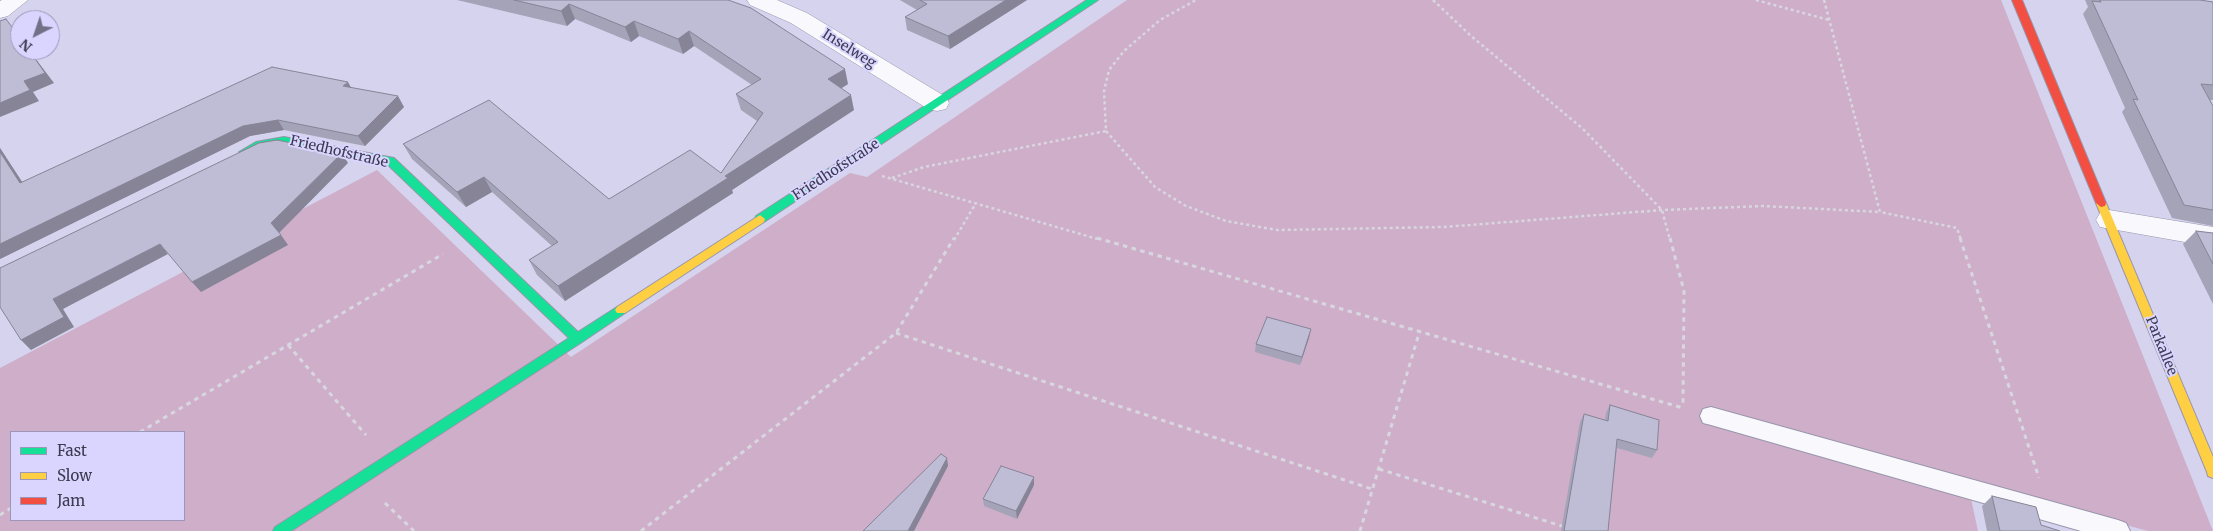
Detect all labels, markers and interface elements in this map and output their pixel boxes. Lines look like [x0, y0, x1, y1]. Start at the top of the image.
north arrow [10, 10, 60, 60]
street label: Inselweg [819, 26, 879, 72]
text: N [16, 35, 36, 56]
street label: Friedhofstraße [288, 133, 390, 171]
street label: Friedhofstraße [789, 136, 883, 204]
street label: Parkallee [2142, 314, 2180, 378]
legend [10, 431, 185, 521]
text: Fast [57, 441, 87, 460]
text: Slow [57, 466, 92, 485]
text: Jam [57, 491, 85, 510]

